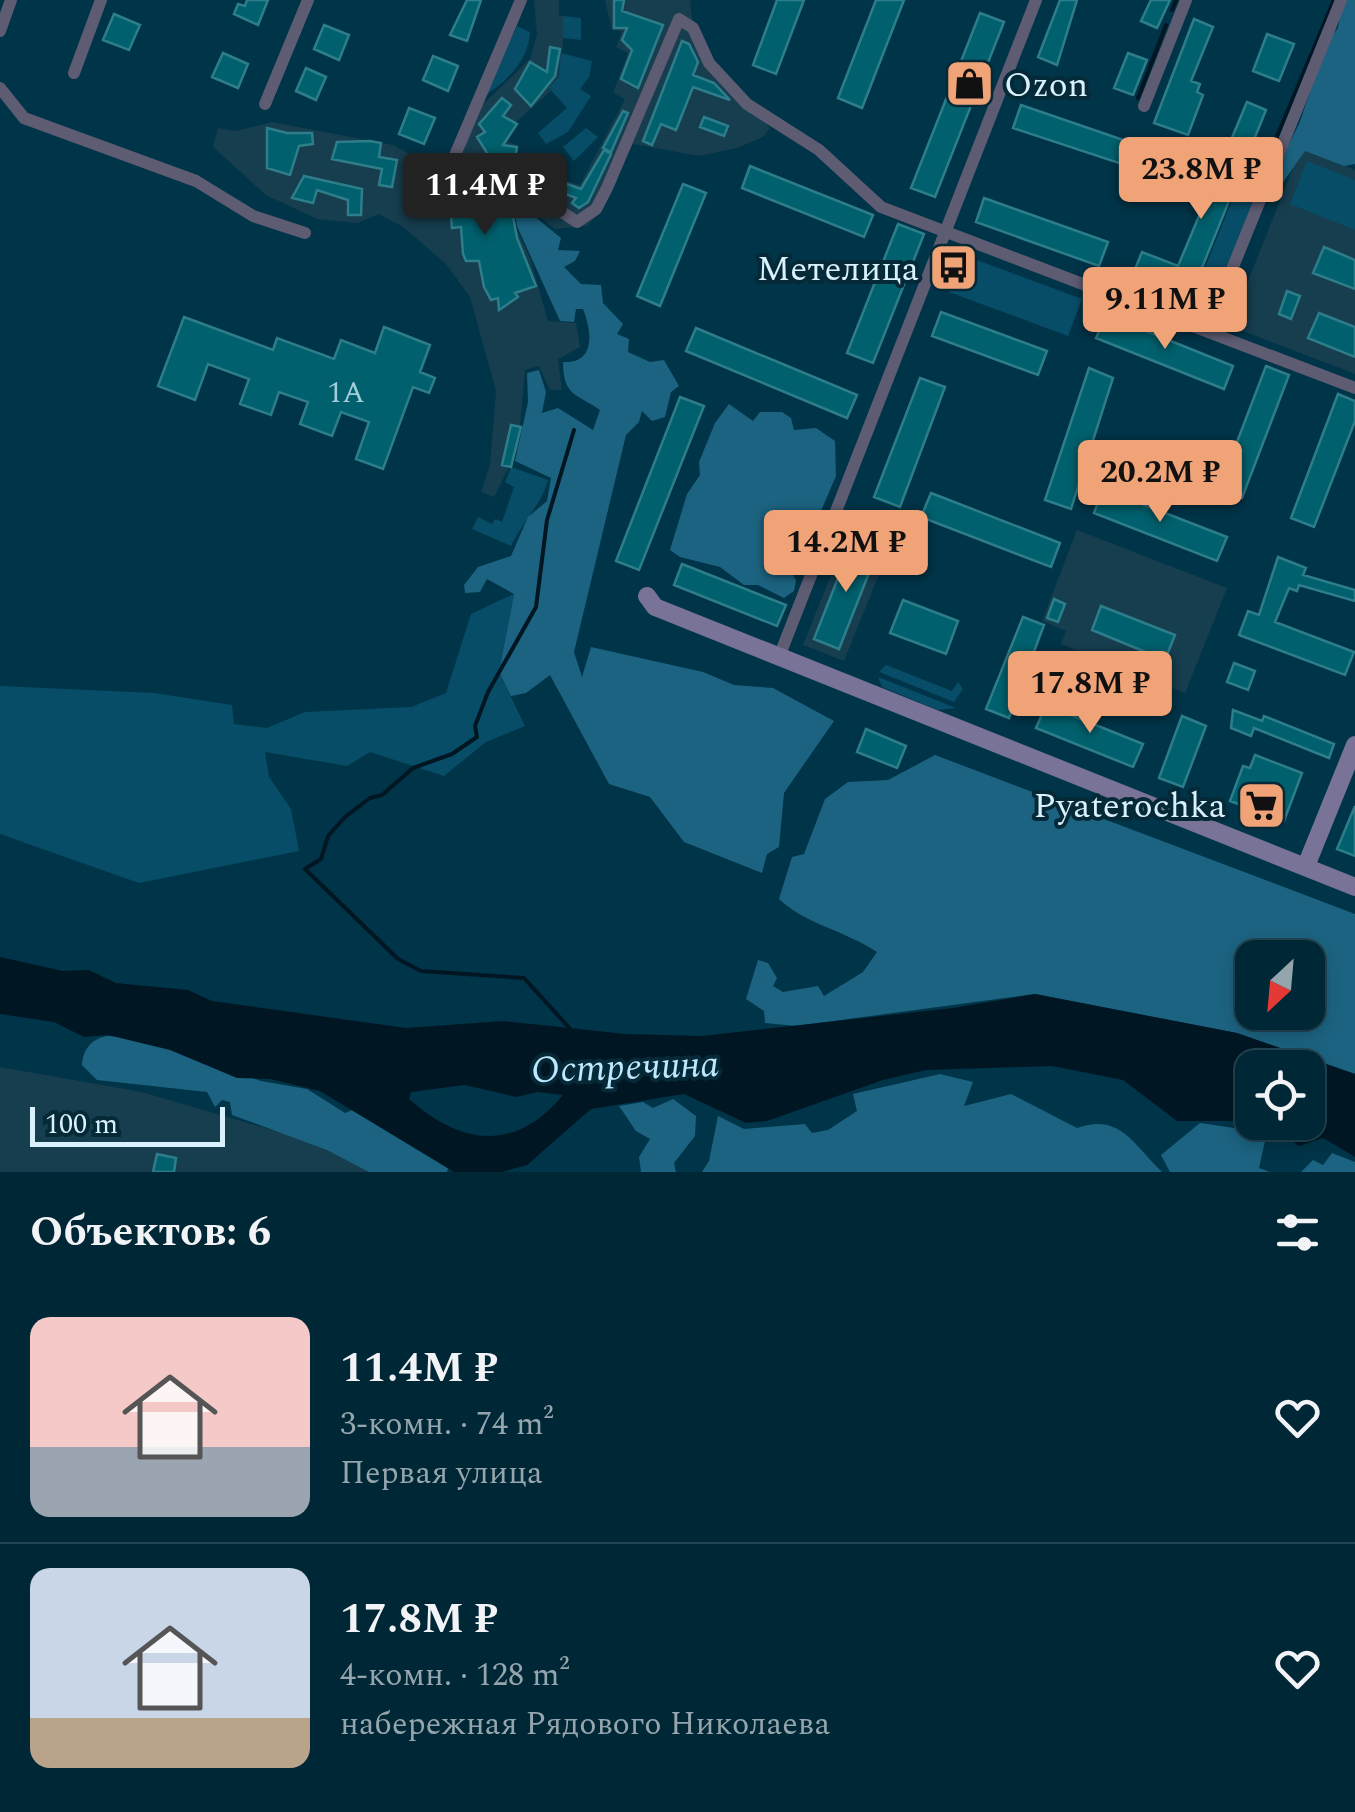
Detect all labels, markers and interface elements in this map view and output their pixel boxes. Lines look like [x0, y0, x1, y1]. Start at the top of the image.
shop icon: Ozon [943, 58, 995, 110]
place label: Ozon [1004, 59, 1088, 112]
pin: 23.8M ₽ [1109, 137, 1293, 222]
text: 23.8M ₽ [1141, 145, 1261, 194]
pin: 11.4M ₽ [393, 153, 577, 238]
text: 11.4M ₽ [425, 161, 545, 210]
bus stop icon: Метелица [928, 242, 980, 294]
place label: Метелица [757, 243, 919, 296]
pin: 9.11M ₽ [1073, 267, 1257, 352]
text: 9.11M ₽ [1105, 275, 1225, 324]
house number: 1А [327, 370, 365, 416]
pin: 20.2M ₽ [1068, 440, 1252, 525]
text: 20.2M ₽ [1100, 448, 1220, 497]
pin: 14.2M ₽ [754, 510, 938, 595]
text: 14.2M ₽ [786, 518, 906, 567]
pin: 17.8M ₽ [998, 651, 1182, 736]
text: 17.8M ₽ [1030, 659, 1150, 708]
supermarket icon: Pyaterochka [1235, 779, 1287, 831]
place label: Pyaterochka [1033, 780, 1226, 833]
north arrow [1235, 940, 1325, 1030]
map controls [1235, 940, 1325, 1140]
water label: Остречина [530, 1036, 720, 1100]
button: locate [1235, 1050, 1325, 1140]
scale bar [30, 1102, 225, 1146]
text: 100 m [45, 1103, 118, 1146]
text: Объектов: 6 [30, 1201, 271, 1264]
icon: filters [1270, 1205, 1325, 1260]
text: 11.4M ₽ [340, 1337, 498, 1400]
icon: home [110, 1357, 230, 1477]
icon: heart [1270, 1390, 1325, 1445]
text: 3-комн. · 74 m² [340, 1400, 554, 1449]
text: Первая улица [340, 1449, 543, 1498]
text: 17.8M ₽ [340, 1588, 498, 1651]
icon: home [110, 1608, 230, 1728]
icon: heart [1270, 1641, 1325, 1696]
text: 4-комн. · 128 m² [340, 1651, 570, 1700]
text: набережная Рядового Николаева [340, 1700, 830, 1749]

